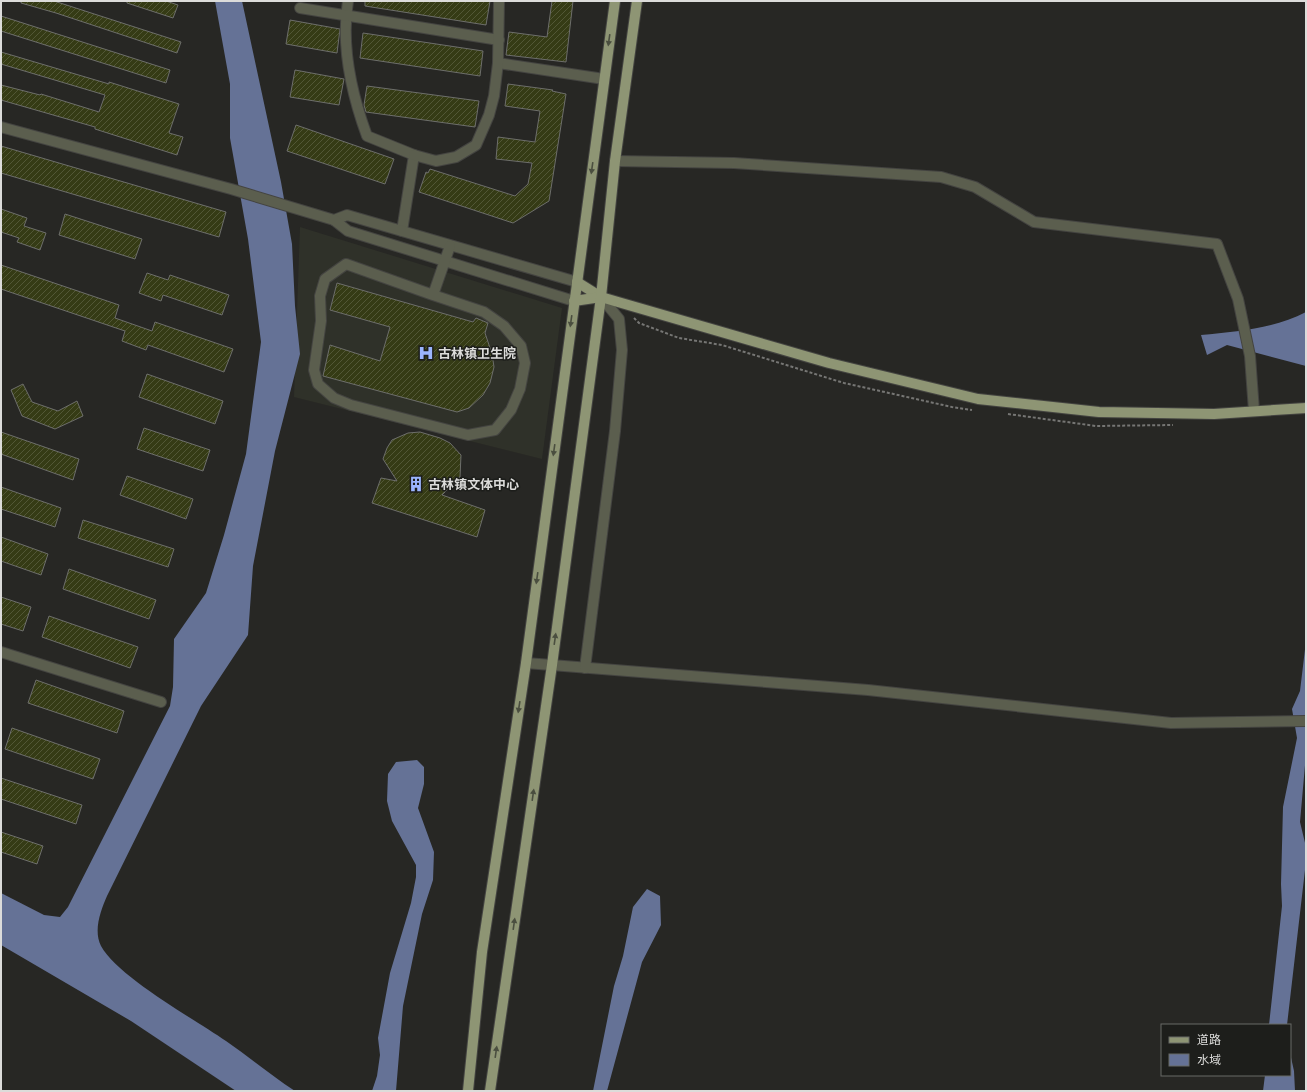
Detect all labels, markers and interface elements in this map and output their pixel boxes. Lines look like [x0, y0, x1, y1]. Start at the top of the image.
one-way arrow [606, 34, 612, 46]
one-way arrow [589, 162, 595, 175]
one-way arrow [568, 315, 574, 327]
hospital icon: 古林镇卫生院 [417, 344, 435, 362]
place label: 古林镇卫生院 [438, 346, 516, 361]
one-way arrow [551, 443, 557, 456]
building icon: 古林镇文体中心 [407, 475, 425, 493]
place label: 古林镇文体中心 [428, 477, 519, 492]
one-way arrow [534, 572, 540, 584]
one-way arrow [552, 633, 558, 645]
one-way arrow [516, 701, 522, 713]
one-way arrow [530, 789, 536, 801]
one-way arrow [511, 918, 517, 930]
legend [1161, 1024, 1291, 1076]
text: 道路 [1197, 1033, 1221, 1047]
one-way arrow [493, 1046, 499, 1058]
text: 水域 [1197, 1053, 1221, 1067]

